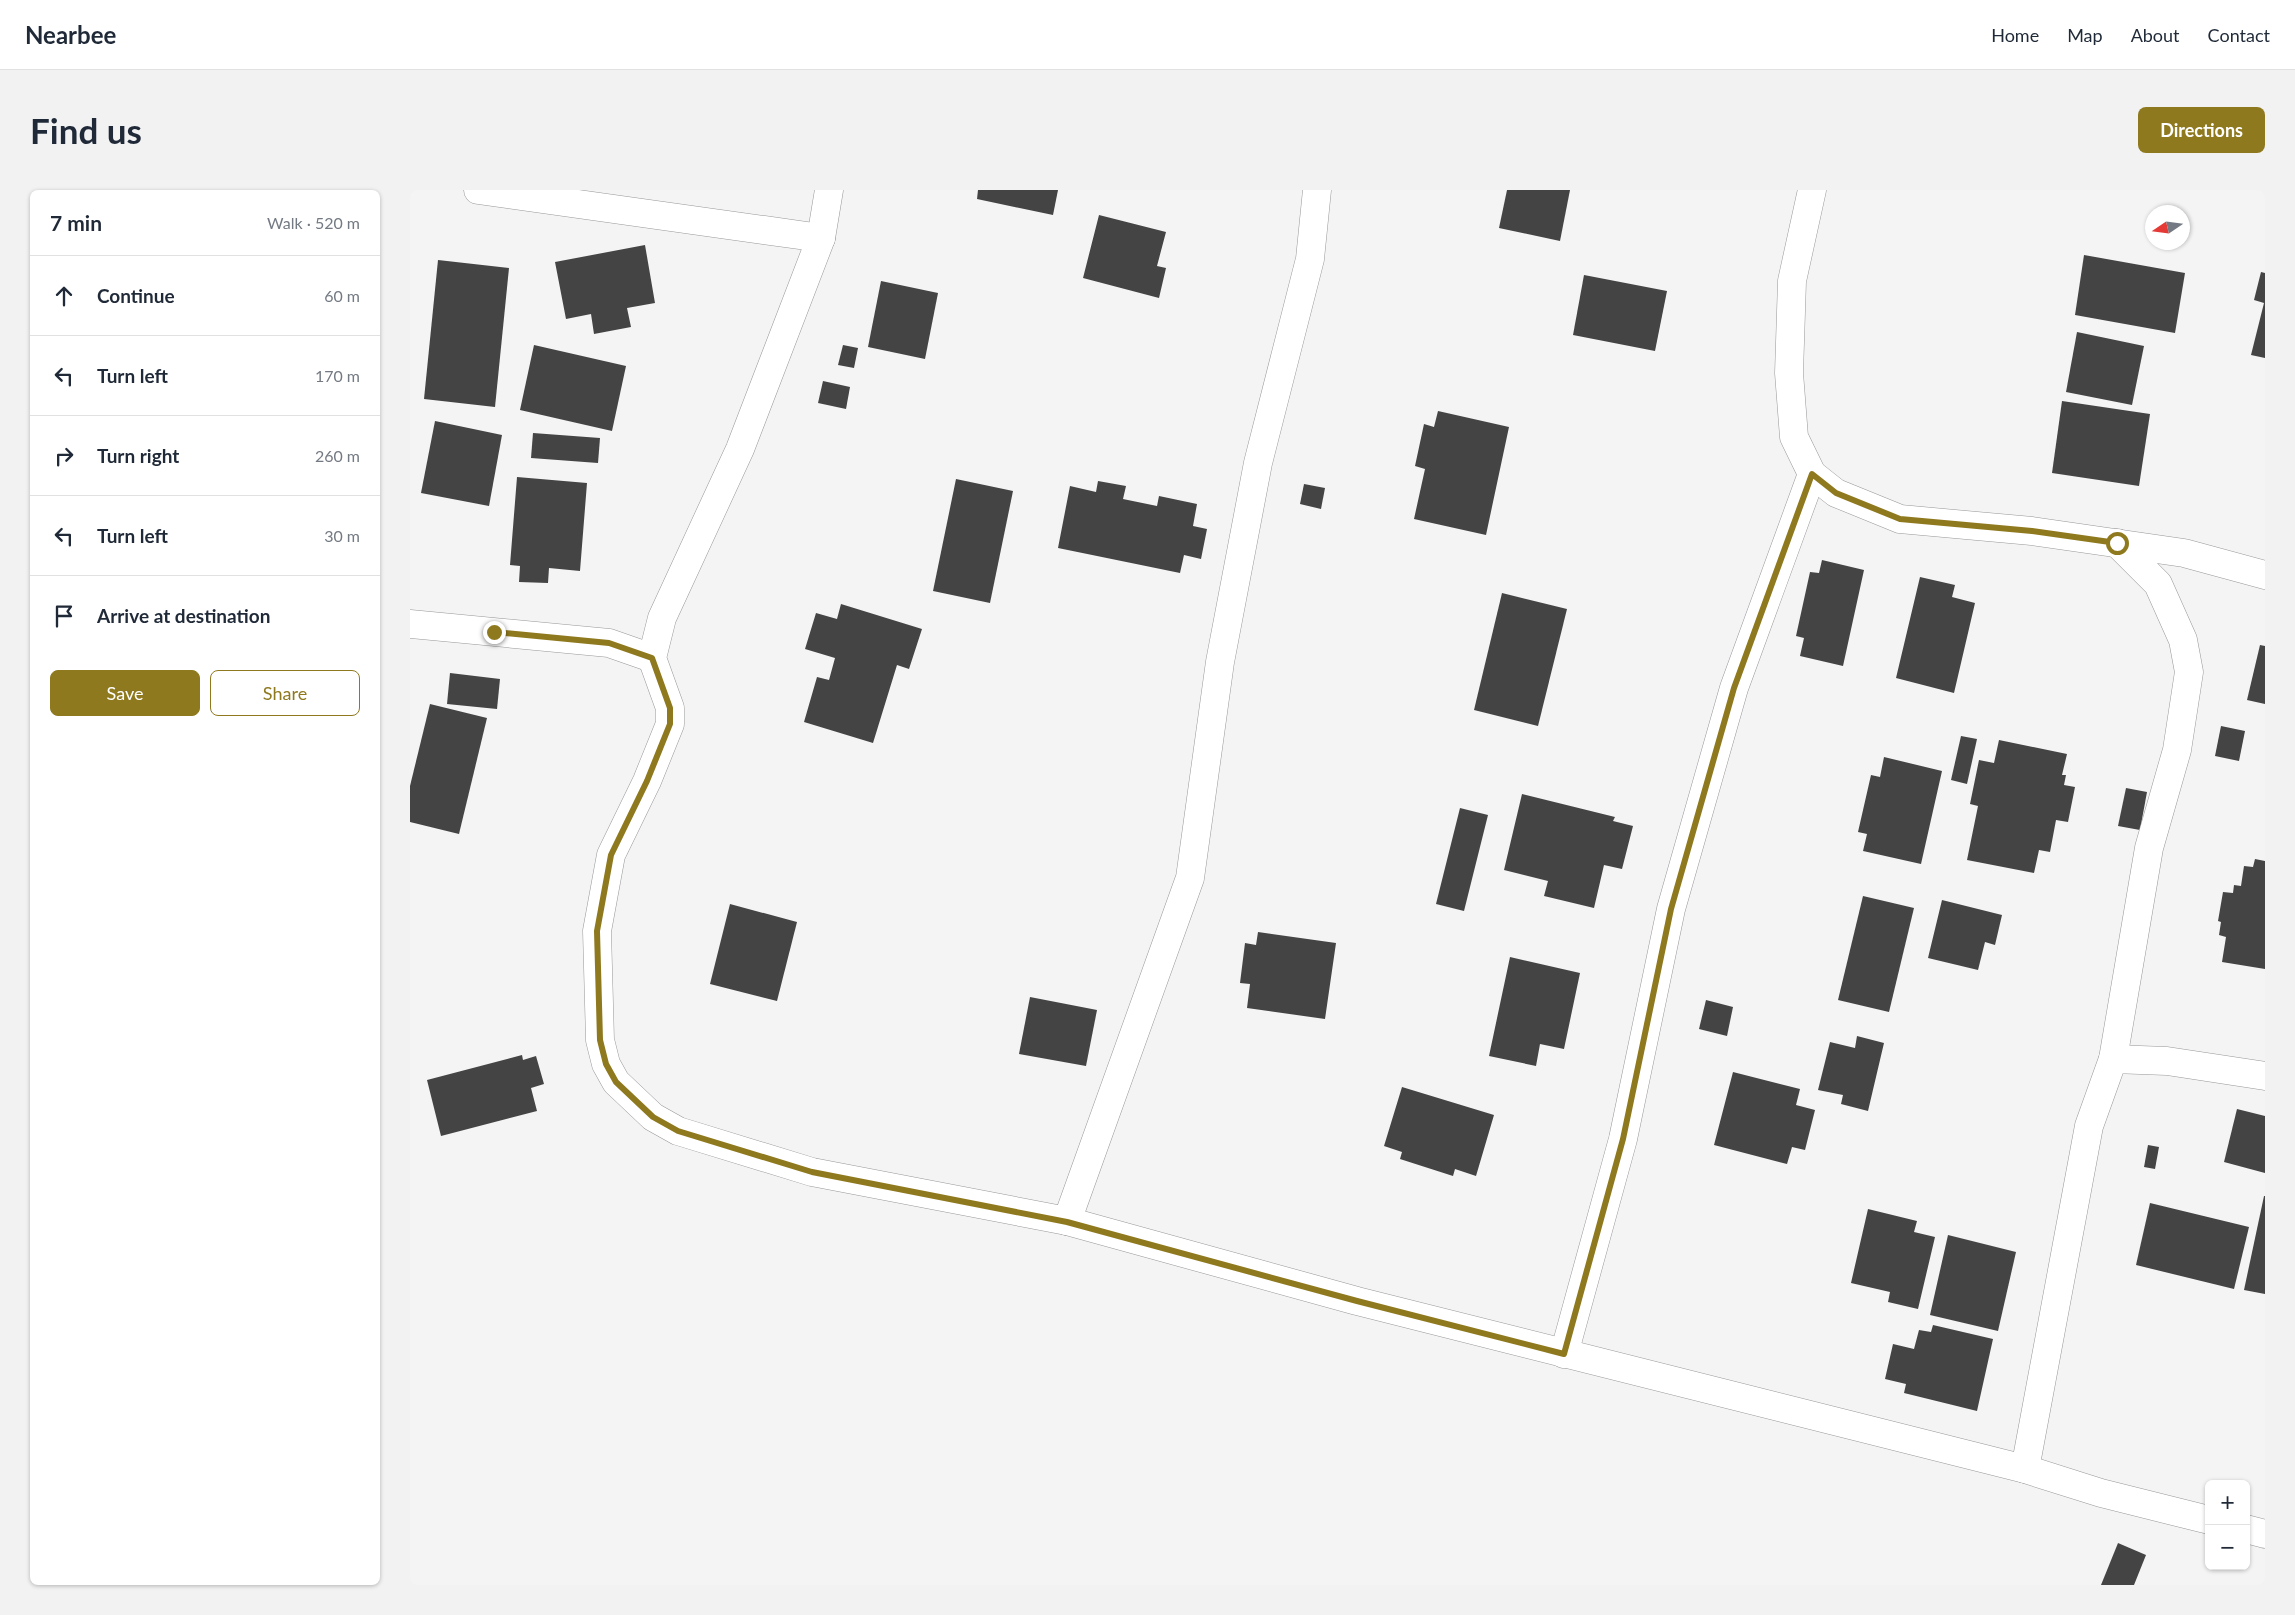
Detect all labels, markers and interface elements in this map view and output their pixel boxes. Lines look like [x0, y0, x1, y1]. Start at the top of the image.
text: Nearbee [25, 20, 116, 49]
text: Home [1991, 24, 2039, 46]
text: Map [2067, 24, 2103, 46]
text: About [2131, 24, 2180, 46]
text: Contact [2208, 24, 2270, 46]
button: Directions [2138, 107, 2265, 153]
text: Find us [30, 109, 142, 151]
north arrow [2145, 205, 2190, 250]
text: 7 min [50, 210, 102, 235]
text: Walk · 520 m [267, 213, 360, 232]
icon: ahead [50, 282, 78, 310]
text: Continue [97, 284, 175, 307]
text: 60 m [324, 286, 360, 305]
icon: left [50, 362, 78, 390]
text: Turn left [97, 364, 168, 387]
text: 170 m [315, 366, 360, 385]
icon: right [50, 442, 78, 470]
text: Turn right [97, 444, 179, 467]
text: 260 m [315, 446, 360, 465]
icon: left [50, 522, 78, 550]
text: Turn left [97, 524, 168, 547]
text: 30 m [324, 526, 360, 545]
route start [2106, 532, 2129, 555]
icon: arrive [50, 602, 78, 630]
text: Arrive at destination [97, 604, 270, 627]
route end [483, 621, 506, 644]
button: Save [50, 670, 200, 716]
button: Share [210, 670, 360, 716]
map controls [2205, 1480, 2250, 1570]
button: + [2205, 1480, 2250, 1525]
button: − [2205, 1525, 2250, 1570]

